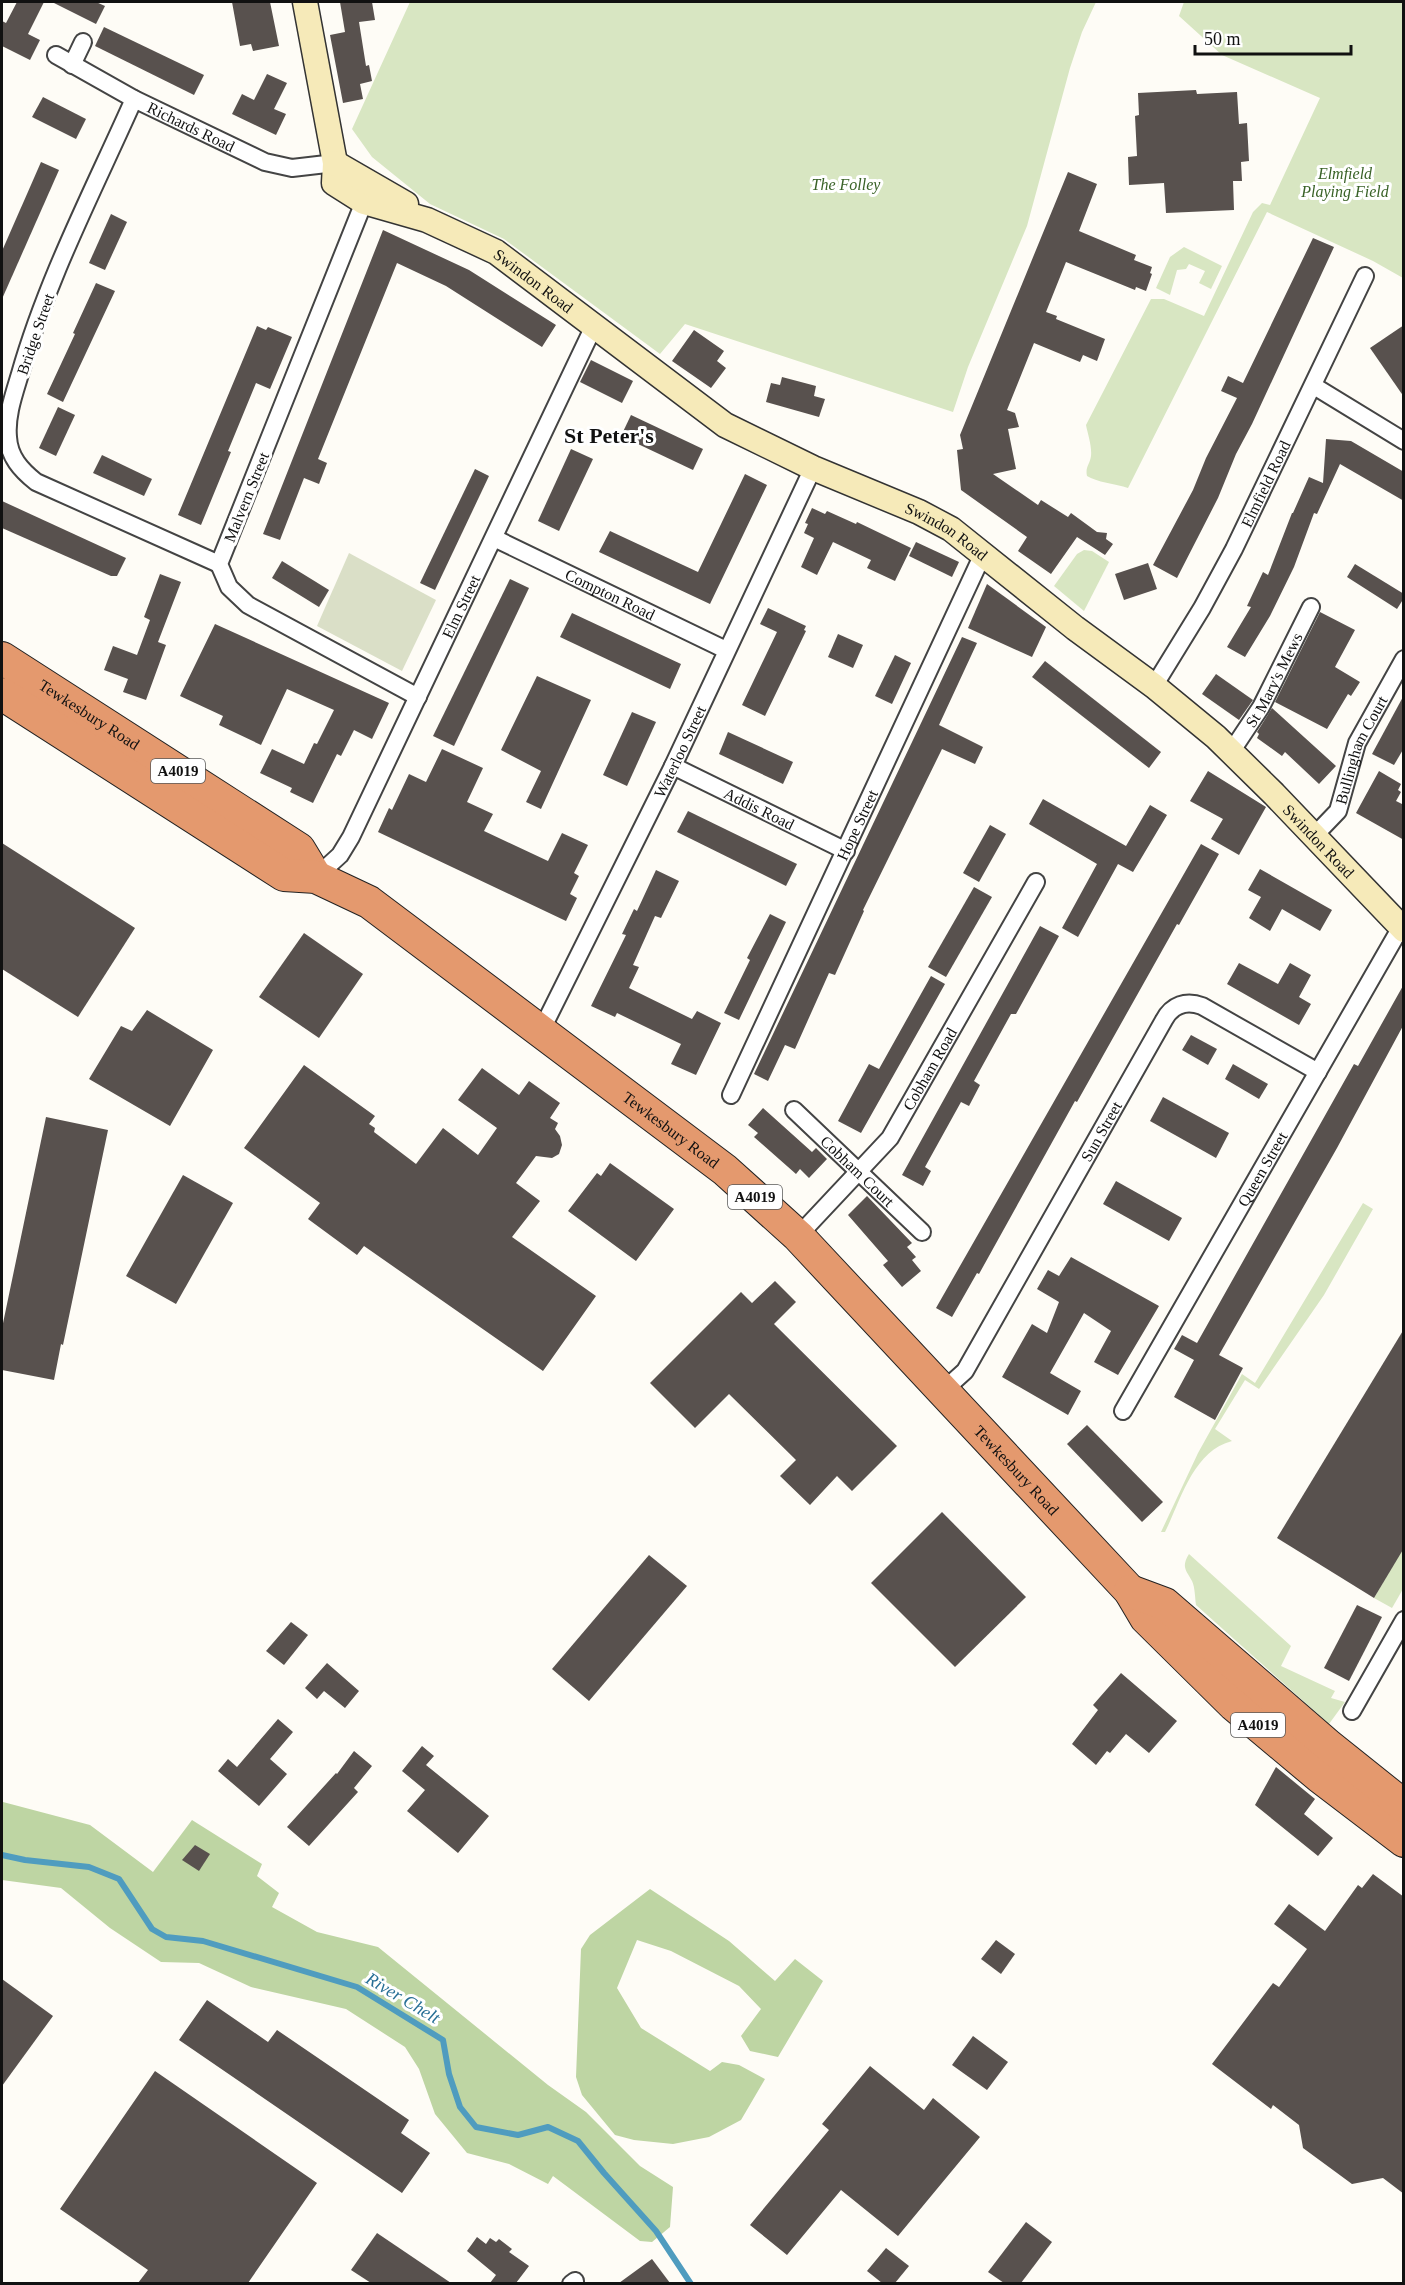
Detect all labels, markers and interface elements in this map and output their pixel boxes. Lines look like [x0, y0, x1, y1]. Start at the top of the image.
scale bar [1195, 18, 1351, 56]
text: 50 m [1204, 29, 1241, 49]
street label: Richards Road [145, 99, 237, 155]
park label: Elmfield Playing Field [1300, 165, 1390, 201]
park label: The Folley [812, 176, 881, 194]
street label: Swindon Road [490, 245, 576, 316]
street label: Bridge Street [14, 291, 58, 377]
district label: St Peter's [564, 423, 654, 448]
street label: Elmfield Road [1238, 438, 1294, 530]
street label: Malvern Street [221, 449, 272, 545]
street label: Swindon Road [903, 499, 991, 564]
street label: Compton Road [562, 566, 657, 623]
street label: Elm Street [439, 572, 484, 641]
street label: St Mary's Mews [1242, 630, 1306, 730]
street label: Tewkesbury Road [36, 676, 142, 753]
street label: Bullingham Court [1332, 693, 1391, 806]
street label: Waterloo Street [651, 703, 709, 800]
road number: A4019 [151, 759, 205, 783]
street label: Addis Road [721, 784, 797, 833]
street label: Hope Street [834, 787, 881, 863]
street label: Swindon Road [1280, 801, 1357, 881]
street label: Cobham Road [900, 1025, 960, 1113]
street label: Tewkesbury Road [620, 1088, 722, 1171]
street label: Sun Street [1078, 1098, 1125, 1164]
street label: Queen Street [1234, 1129, 1291, 1210]
street label: Cobham Court [817, 1132, 898, 1210]
road number: A4019 [728, 1185, 782, 1209]
street label: Tewkesbury Road [971, 1422, 1062, 1518]
road number: A4019 [1231, 1713, 1285, 1737]
water label: River Chelt [362, 1968, 444, 2028]

